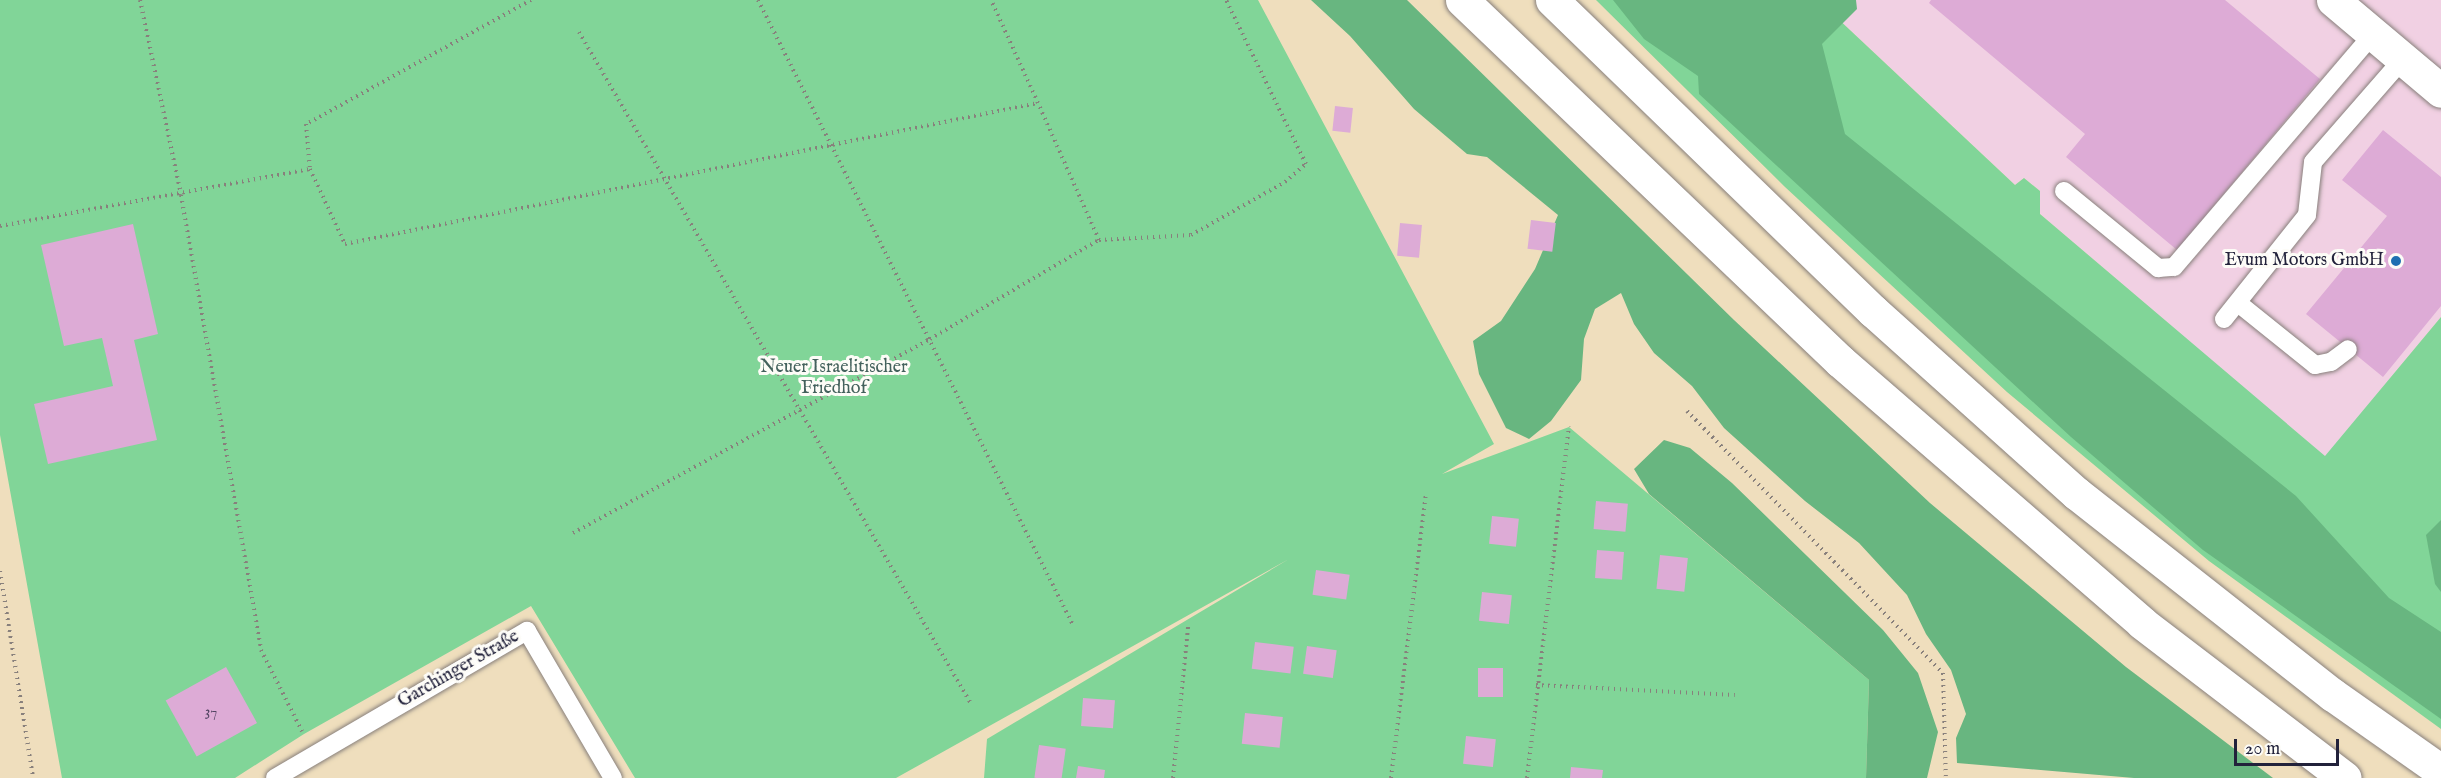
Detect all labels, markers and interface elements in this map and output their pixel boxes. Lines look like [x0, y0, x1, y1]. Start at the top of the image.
place label: Evum Motors GmbH [2224, 250, 2384, 272]
marker: Evum Motors GmbH [2389, 254, 2403, 268]
park label: Neuer Israelitischer Friedhof [760, 358, 908, 400]
street label: Garchinger Straße [395, 627, 523, 713]
house number: 37 [205, 703, 217, 721]
scale bar [2237, 727, 2342, 765]
text: 20 m [2245, 738, 2280, 761]

